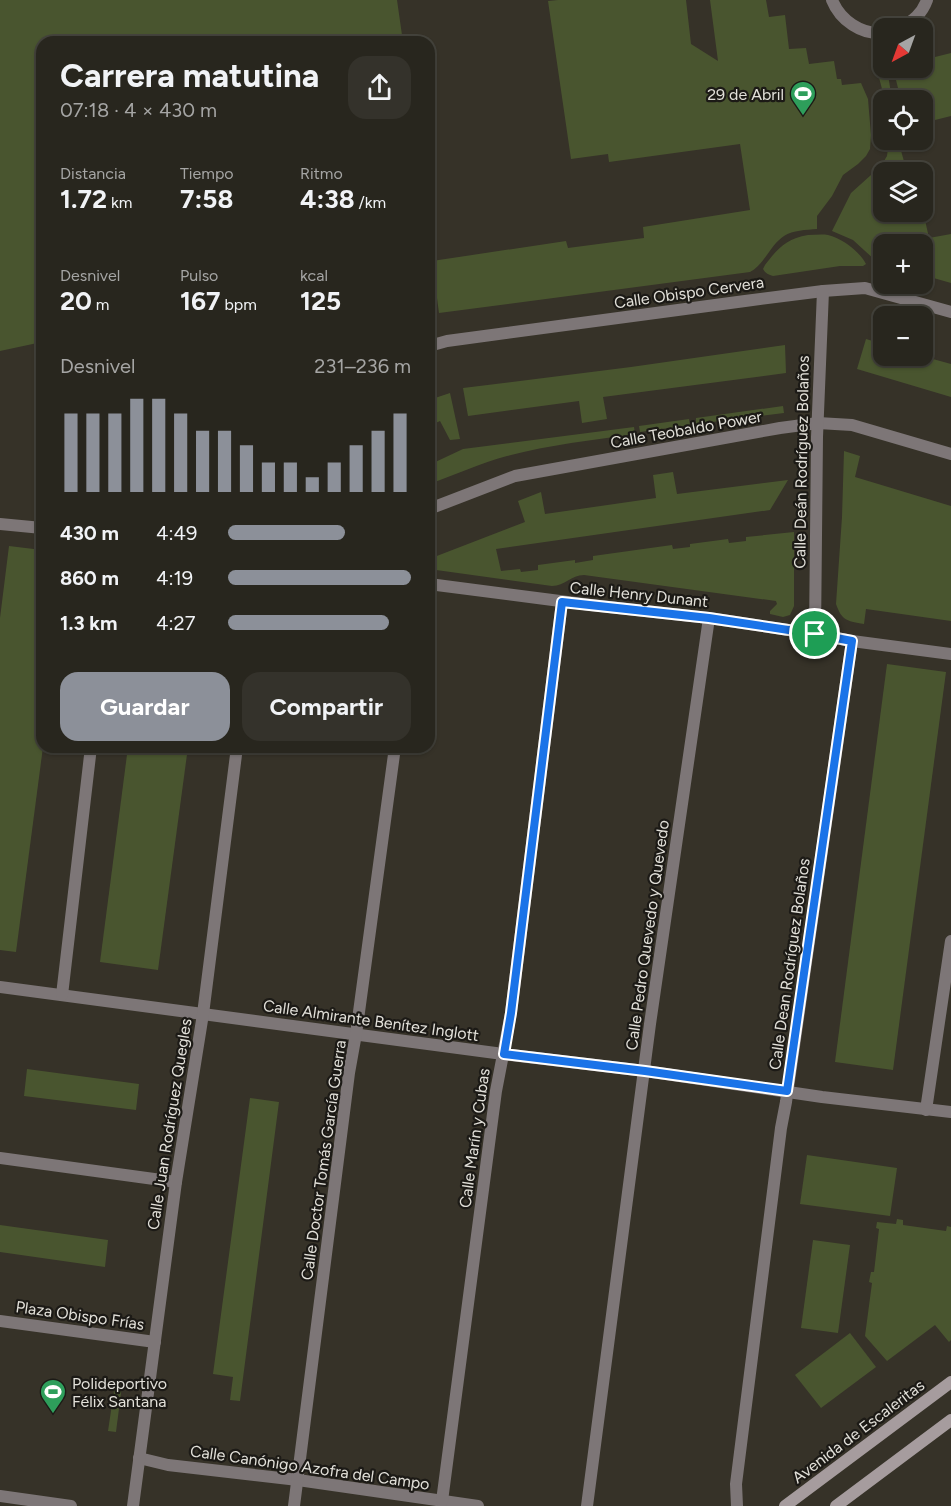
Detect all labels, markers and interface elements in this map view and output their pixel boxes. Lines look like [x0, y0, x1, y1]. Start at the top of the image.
north arrow [873, 18, 933, 78]
map controls [873, 18, 933, 366]
text: Carrera matutina [60, 56, 319, 95]
button: share [348, 56, 411, 119]
sports icon: 29 de Abril [788, 79, 818, 117]
place label: 29 de Abril [707, 85, 784, 104]
button: locate [873, 90, 933, 150]
text: 07:18 · 4 × 430 m [60, 98, 217, 122]
button: layers [873, 162, 933, 222]
text: Distancia [60, 164, 126, 183]
text: Tiempo [180, 164, 234, 183]
text: Ritmo [300, 164, 343, 183]
text: 1.72 [60, 183, 107, 215]
text: 7:58 [180, 183, 233, 215]
text: 4:38 [300, 183, 355, 215]
text: km [107, 193, 132, 212]
text: /km [355, 193, 386, 212]
button: + [873, 234, 933, 294]
text: Desnivel [60, 266, 120, 285]
text: Pulso [180, 266, 218, 285]
text: kcal [300, 266, 328, 285]
street label: Calle Obispo Cervera [613, 273, 765, 312]
text: 20 [60, 285, 92, 317]
text: 167 [180, 285, 221, 317]
text: 125 [300, 285, 341, 317]
text: m [92, 295, 109, 314]
text: bpm [221, 295, 257, 314]
button: − [873, 306, 933, 366]
text: Desnivel [60, 354, 135, 378]
text: 231–236 m [314, 354, 411, 378]
street label: Calle Deán Rodríguez Bolaños [790, 355, 813, 569]
street label: Calle Teobaldo Power [609, 407, 764, 452]
text: 430 m [60, 521, 119, 545]
text: 4:49 [156, 521, 197, 545]
text: 860 m [60, 566, 119, 590]
text: 4:19 [156, 566, 193, 590]
street label: Calle Henry Dunant [569, 578, 709, 611]
pin [789, 608, 840, 659]
text: 1.3 km [60, 611, 117, 635]
text: 4:27 [156, 611, 195, 635]
icon: arrive [798, 617, 831, 650]
button: Guardar [60, 672, 230, 741]
button: Compartir [242, 672, 411, 741]
street label: Calle Pedro Quevedo y Quevedo [622, 819, 673, 1052]
street label: Calle Dean Rodríguez Bolaños [765, 857, 814, 1071]
street label: Calle Almirante Benítez Inglott [262, 996, 480, 1045]
street label: Calle Juan Rodríguez Quegles [143, 1017, 196, 1231]
street label: Calle Doctor Tomás García Guerra [297, 1039, 350, 1281]
street label: Calle Marín y Cubas [455, 1067, 494, 1209]
street label: Plaza Obispo Frías [14, 1297, 146, 1334]
place label: Polideportivo Félix Santana [72, 1374, 167, 1411]
street label: Avenida de Escaleritas [789, 1376, 928, 1487]
sports icon: Polideportivo Félix Santana [38, 1377, 68, 1415]
street label: Calle Canónigo Azofra del Campo [189, 1441, 431, 1494]

